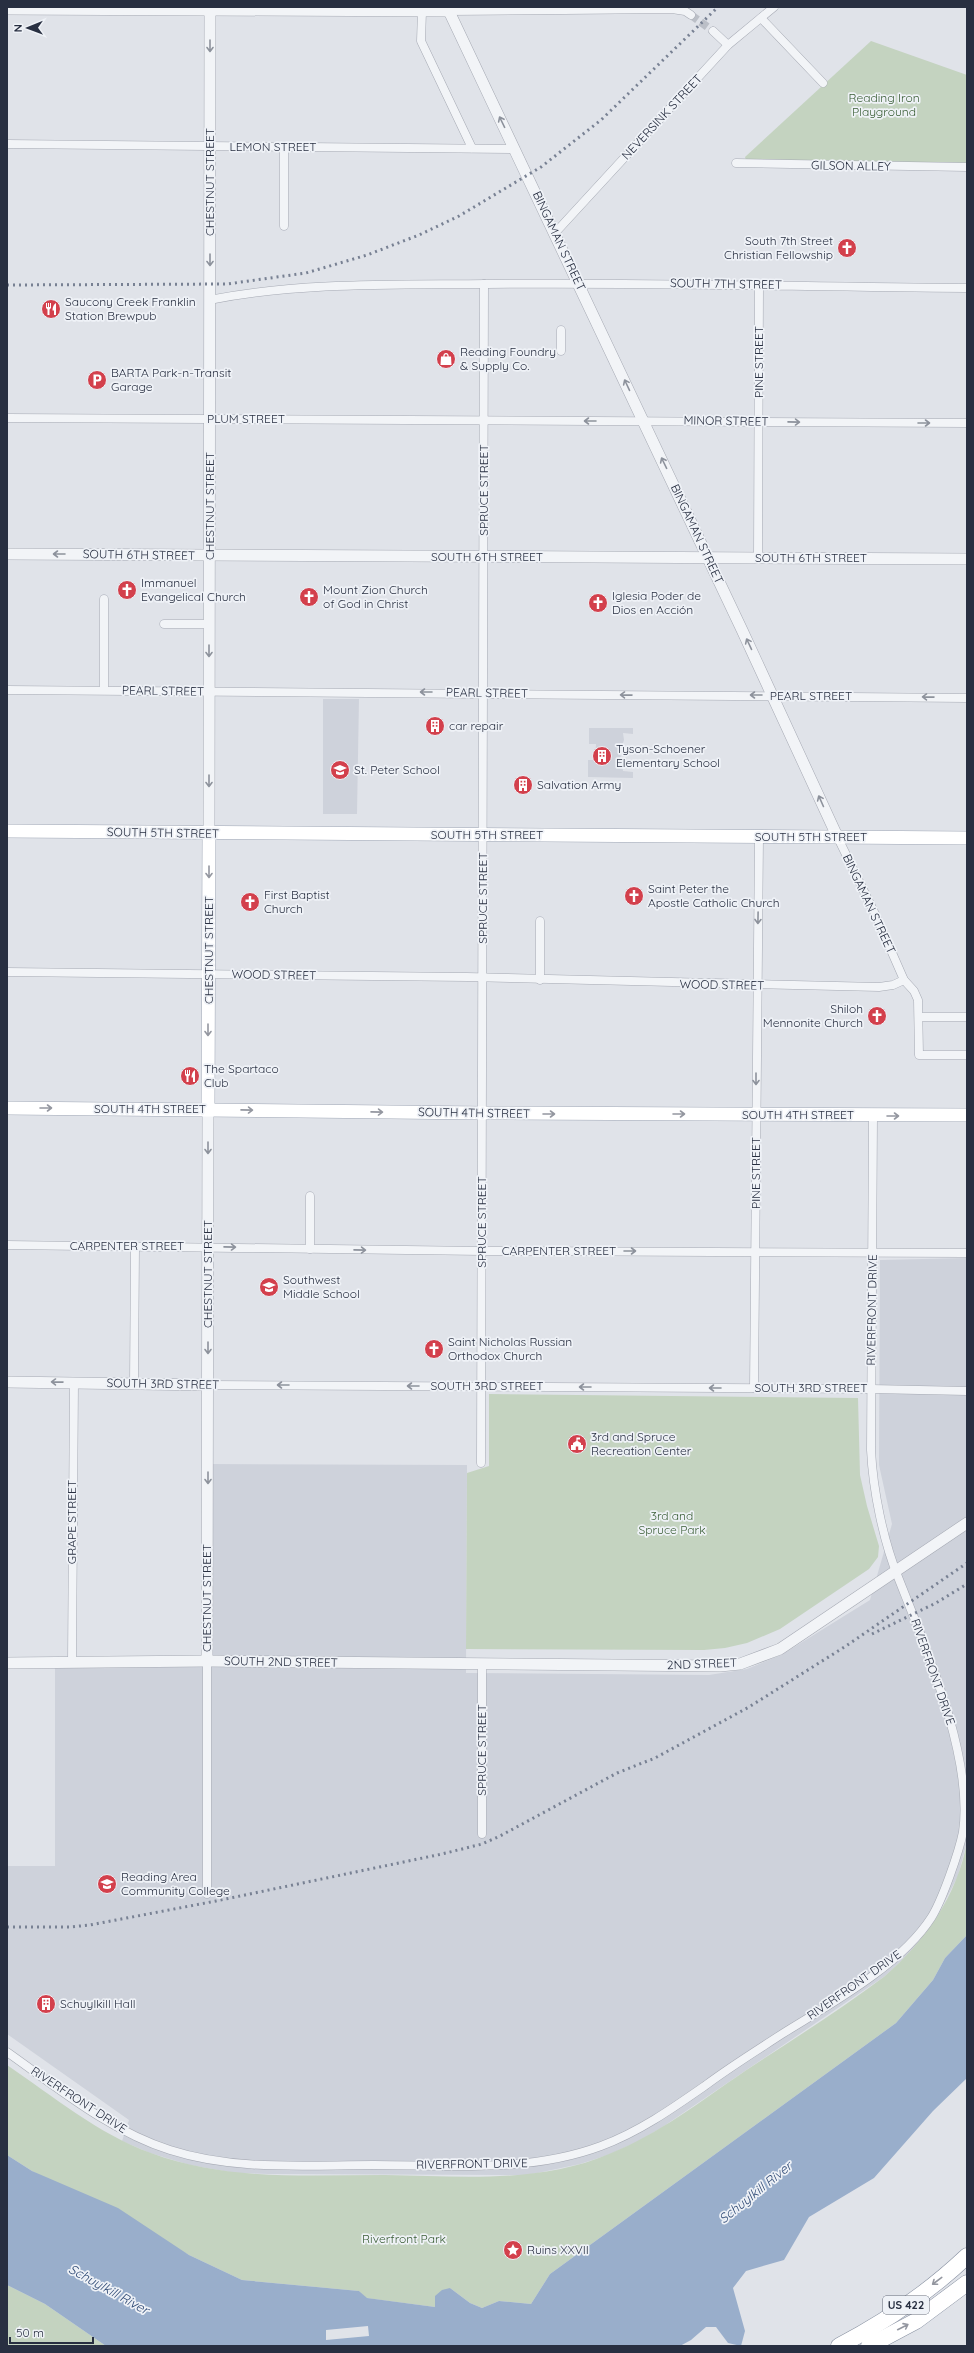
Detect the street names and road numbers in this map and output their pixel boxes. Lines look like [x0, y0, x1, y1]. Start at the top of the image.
street label: NEVERSINK STREET [618, 71, 705, 162]
street label: CHESTNUT STREET [202, 128, 217, 236]
street label: LEMON STREET [229, 139, 317, 154]
street label: GILSON ALLEY [811, 157, 891, 174]
street label: BINGAMAN STREET [530, 189, 589, 293]
street label: SOUTH 7TH STREET [670, 275, 782, 292]
street label: PINE STREET [751, 326, 766, 398]
street label: PLUM STREET [207, 411, 285, 426]
street label: MINOR STREET [683, 412, 769, 429]
street label: SPRUCE STREET [476, 444, 491, 536]
street label: CHESTNUT STREET [202, 452, 217, 560]
street label: BINGAMAN STREET [668, 482, 727, 586]
street label: SOUTH 6TH STREET [83, 546, 195, 563]
street label: SOUTH 6TH STREET [431, 549, 543, 564]
street label: SOUTH 6TH STREET [755, 550, 867, 565]
street label: PEARL STREET [122, 682, 204, 699]
street label: PEARL STREET [446, 684, 528, 701]
street label: PEARL STREET [770, 688, 852, 703]
street label: SOUTH 5TH STREET [107, 824, 219, 841]
street label: SOUTH 5TH STREET [431, 827, 543, 842]
street label: SOUTH 5TH STREET [755, 829, 867, 844]
street label: SPRUCE STREET [475, 852, 490, 944]
street label: BINGAMAN STREET [840, 852, 899, 956]
street label: CHESTNUT STREET [201, 896, 216, 1004]
street label: WOOD STREET [232, 966, 317, 983]
street label: WOOD STREET [680, 976, 765, 993]
street label: SOUTH 4TH STREET [94, 1101, 206, 1116]
street label: SOUTH 4TH STREET [418, 1104, 530, 1121]
street label: SOUTH 4TH STREET [742, 1107, 854, 1122]
street label: PINE STREET [748, 1137, 763, 1209]
street label: SPRUCE STREET [474, 1176, 489, 1268]
street label: CHESTNUT STREET [200, 1220, 215, 1328]
street label: CARPENTER STREET [70, 1238, 184, 1253]
street label: CARPENTER STREET [502, 1243, 616, 1258]
street label: RIVERFRONT DRIVE [863, 1254, 880, 1366]
street label: SOUTH 3RD STREET [106, 1375, 220, 1392]
street label: SOUTH 3RD STREET [431, 1378, 543, 1393]
street label: SOUTH 3RD STREET [755, 1380, 867, 1395]
street label: GRAPE STREET [64, 1480, 79, 1564]
street label: CHESTNUT STREET [199, 1544, 214, 1652]
street label: RIVERFRONT DRIVE [908, 1617, 959, 1727]
street label: SOUTH 2ND STREET [224, 1653, 338, 1670]
street label: 2ND STREET [667, 1655, 737, 1672]
street label: SPRUCE STREET [474, 1704, 489, 1796]
street label: RIVERFRONT DRIVE [804, 1946, 904, 2023]
street label: RIVERFRONT DRIVE [28, 2063, 130, 2136]
street label: RIVERFRONT DRIVE [416, 2155, 528, 2172]
road number: US 422 [883, 2296, 929, 2314]

